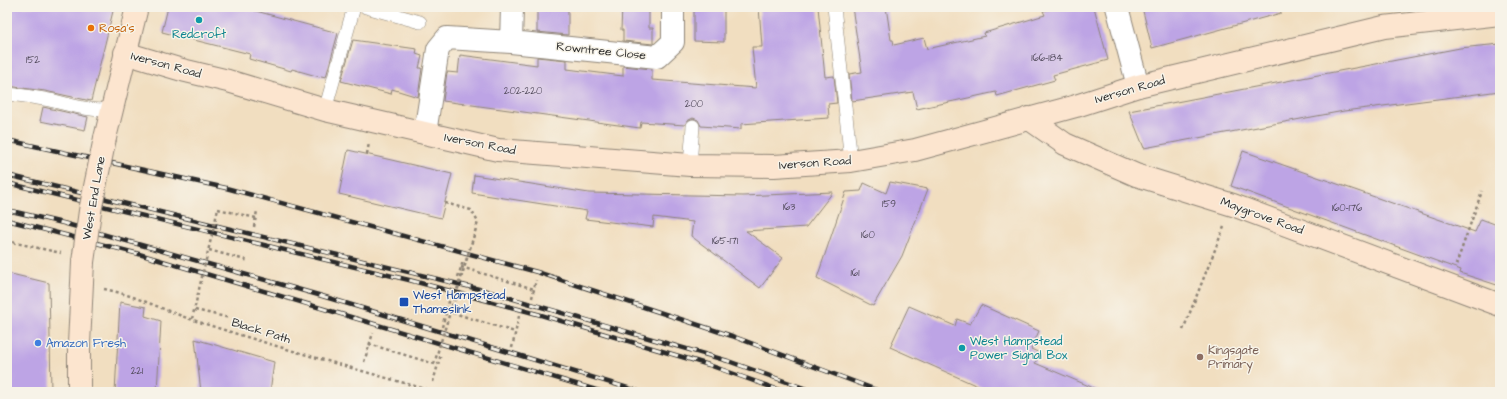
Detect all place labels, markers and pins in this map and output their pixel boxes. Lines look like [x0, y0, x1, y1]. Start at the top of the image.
marker: Redcroft [194, 15, 204, 25]
place label: Rosa's [99, 20, 134, 37]
marker: Rosa's [86, 23, 96, 33]
place label: Redcroft [172, 26, 226, 43]
place label: West Hampstead Thameslink [413, 287, 505, 318]
marker: West Hampstead Thameslink [398, 296, 410, 308]
place label: West Hampstead Power Signal Box [970, 333, 1068, 365]
place label: Amazon Fresh [46, 335, 126, 352]
marker: Amazon Fresh [33, 338, 43, 348]
place label: Kingsgate Primary [1208, 342, 1259, 374]
marker: West Hampstead Power Signal Box [957, 343, 967, 353]
marker: Kingsgate Primary [1195, 352, 1205, 362]

